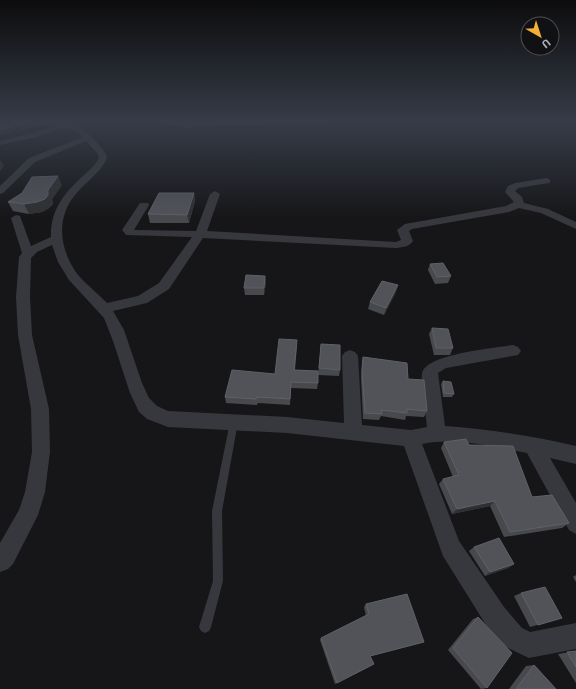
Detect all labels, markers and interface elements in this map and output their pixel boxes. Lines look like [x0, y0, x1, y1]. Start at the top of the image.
north arrow [520, 16, 560, 56]
text: U [540, 37, 554, 52]

